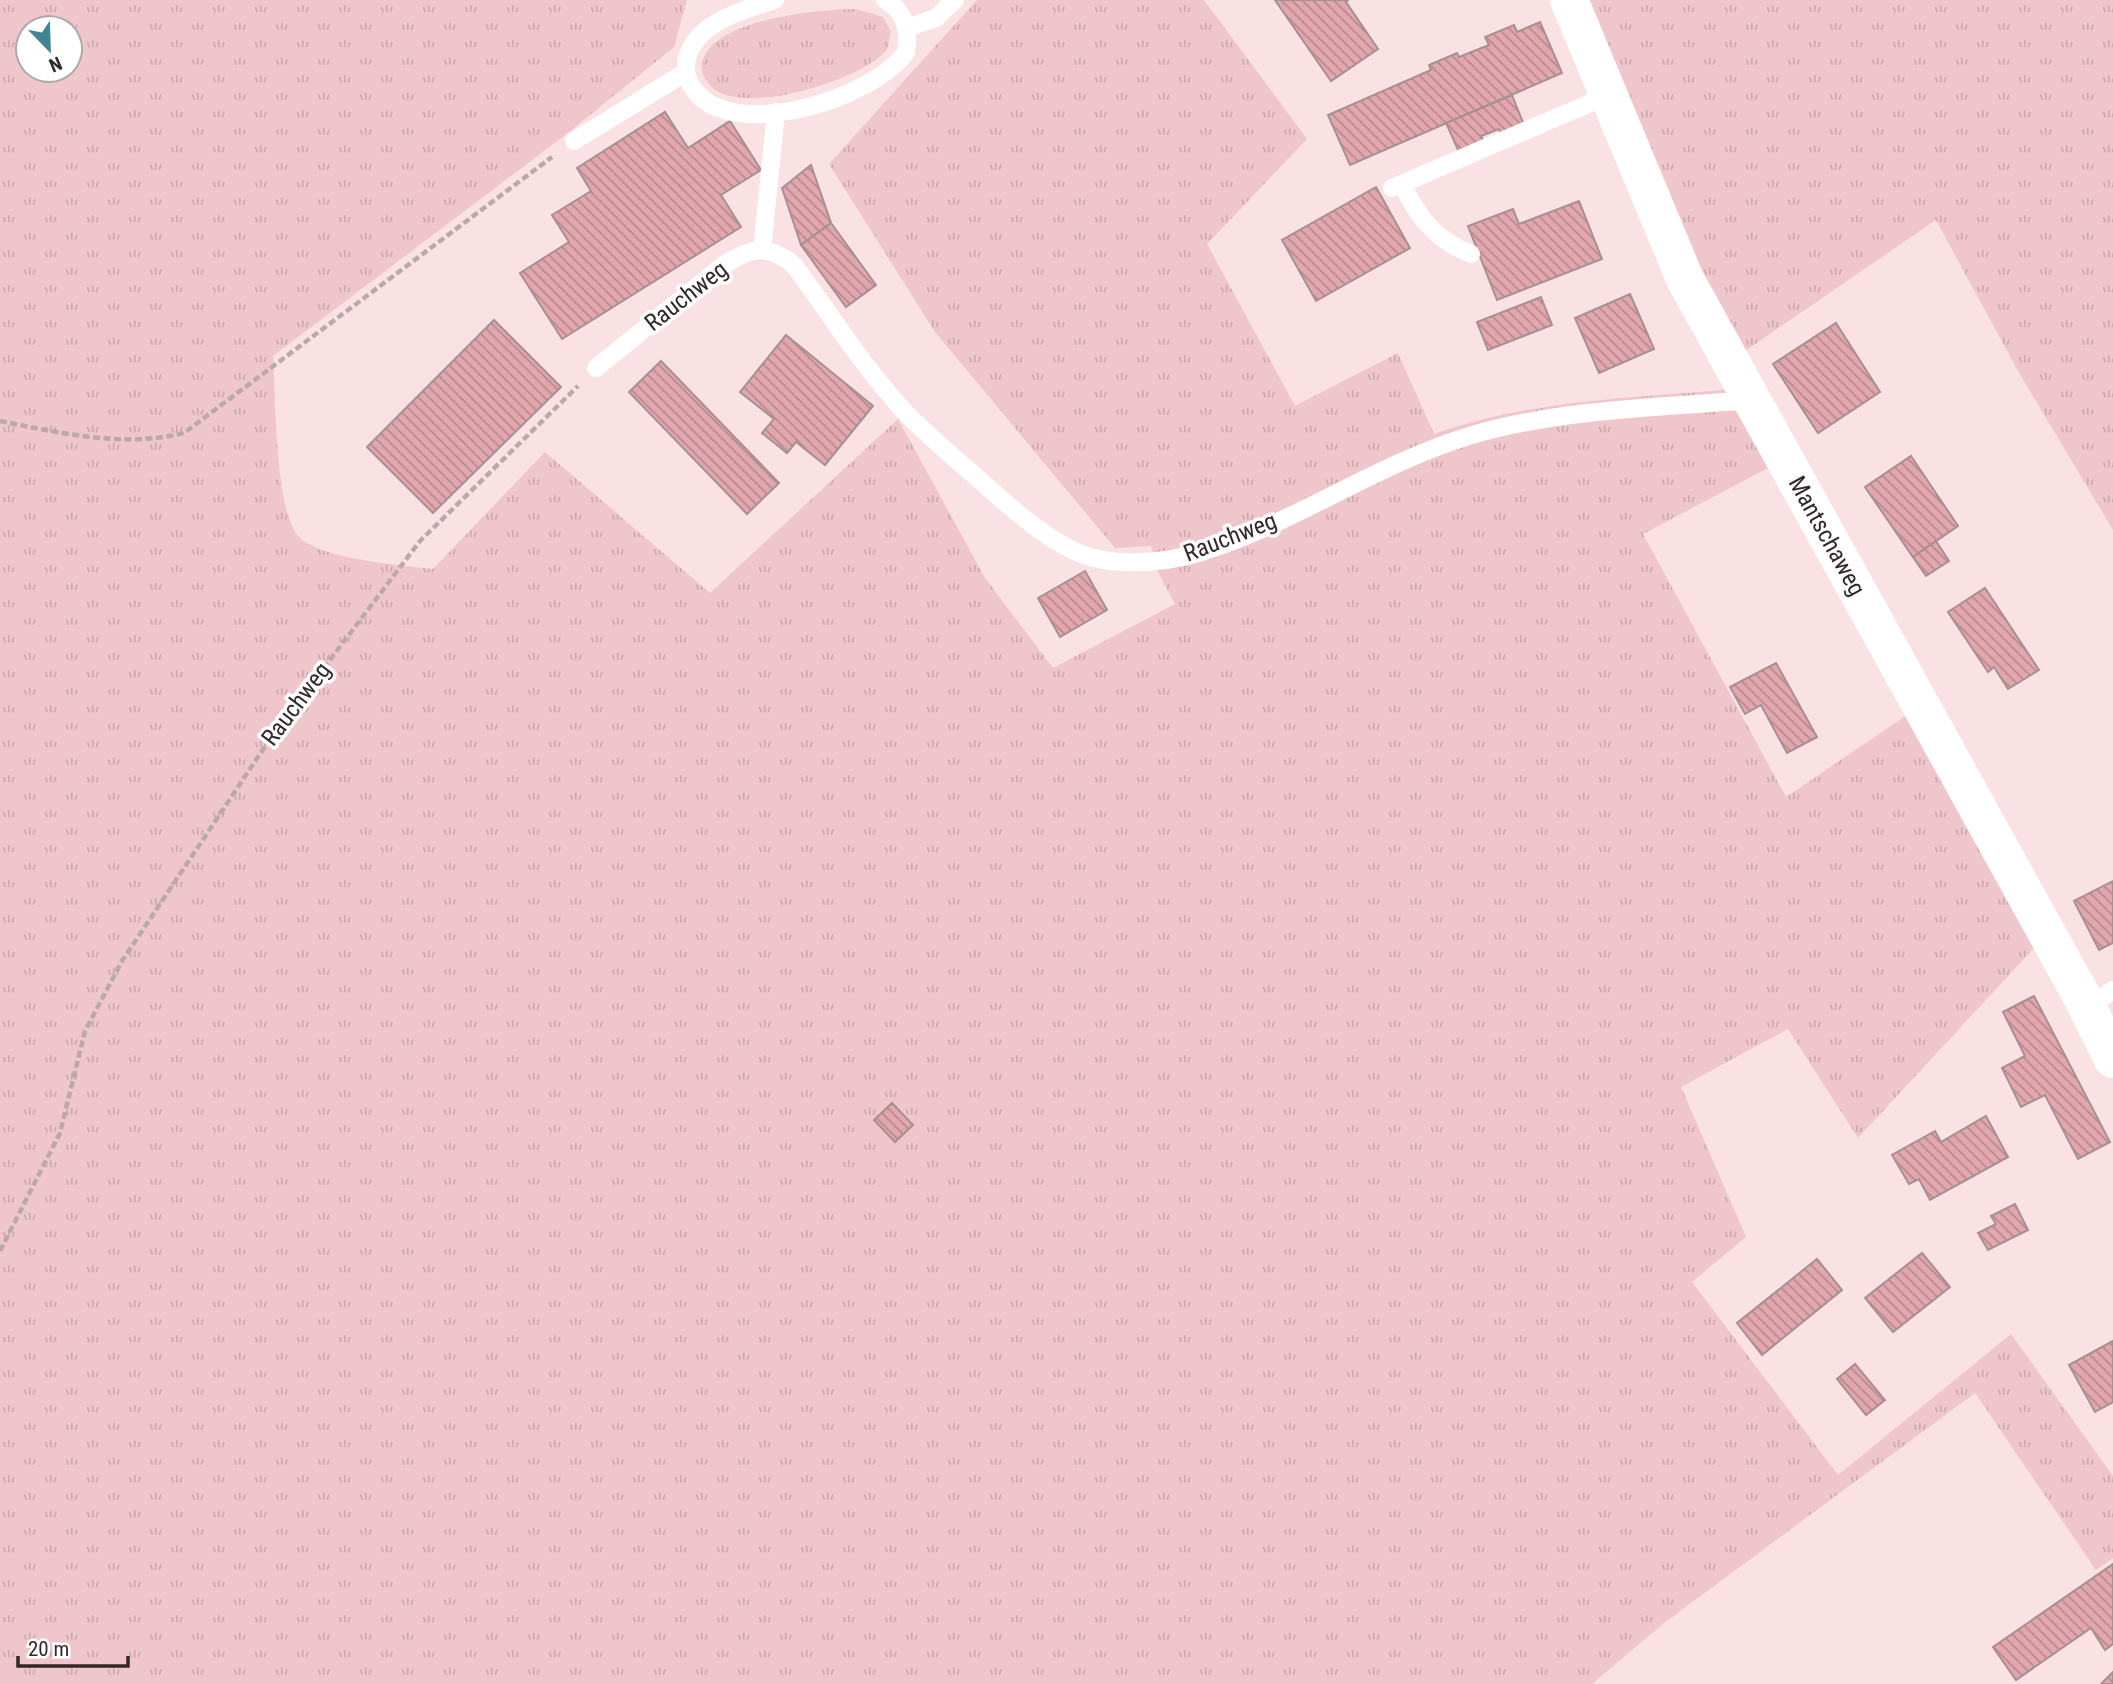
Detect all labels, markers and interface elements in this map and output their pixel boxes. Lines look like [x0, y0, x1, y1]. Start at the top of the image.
north arrow [14, 14, 84, 84]
text: N [46, 51, 65, 77]
street label: Rauchweg [639, 255, 733, 337]
street label: Mantschaweg [1783, 471, 1871, 601]
street label: Rauchweg [1180, 507, 1280, 567]
street label: Rauchweg [256, 657, 336, 751]
scale bar [18, 1624, 128, 1668]
text: 20 m [28, 1637, 69, 1661]

